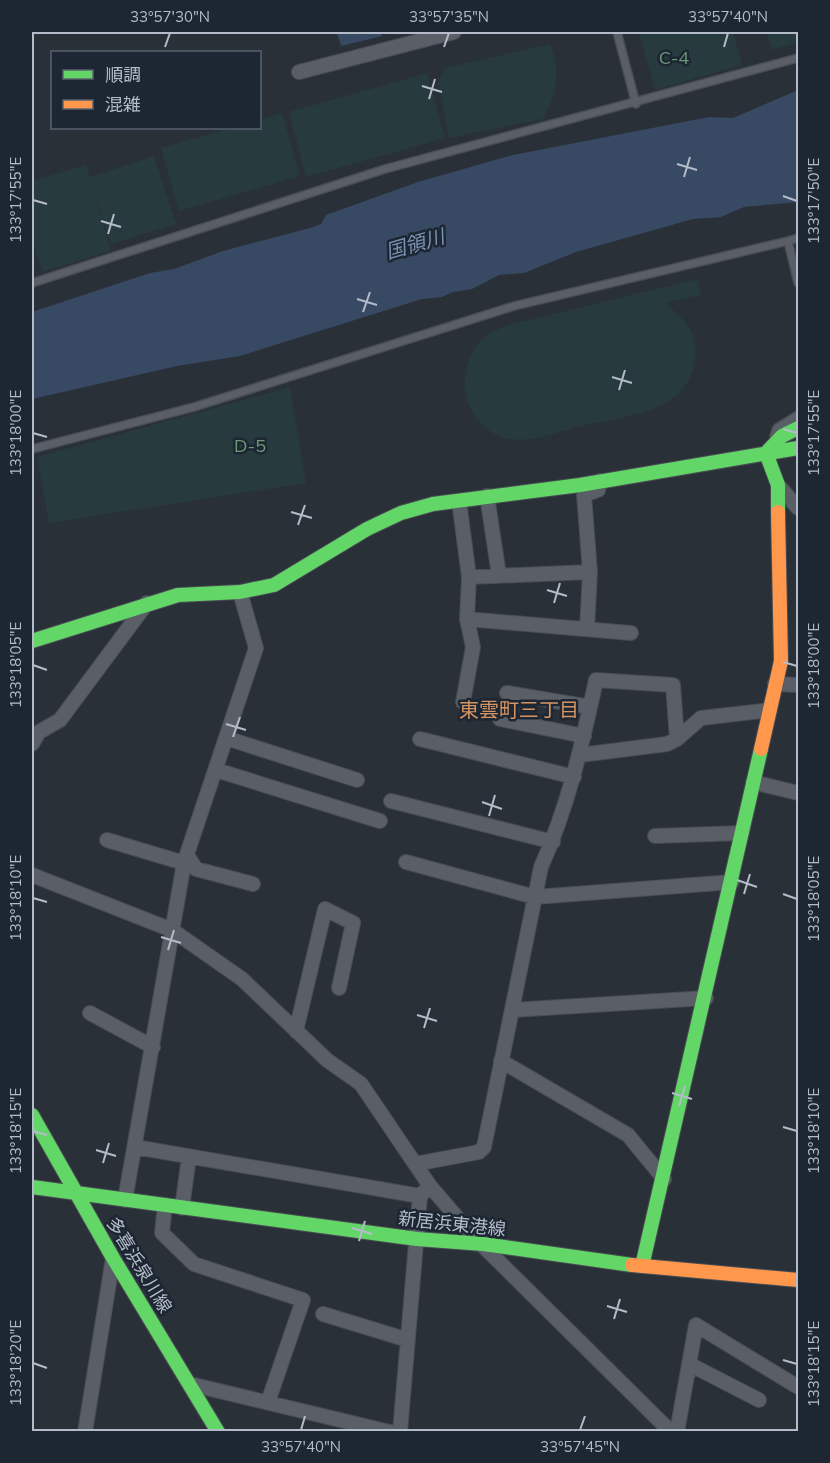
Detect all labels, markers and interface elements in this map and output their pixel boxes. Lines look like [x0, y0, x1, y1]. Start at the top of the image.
text: 33°57'30"N [130, 7, 210, 26]
text: 33°57'35"N [409, 7, 489, 26]
text: 33°57'40"N [688, 7, 768, 26]
park label: C-4 [659, 46, 689, 69]
legend [51, 51, 261, 129]
text: 順調 [105, 63, 141, 86]
text: 混雑 [105, 93, 141, 116]
text: 133°17'55"E [6, 157, 25, 243]
text: 133°17'50"E [804, 158, 823, 244]
water label: 国領川 [383, 223, 449, 264]
text: 133°18'00"E [6, 390, 25, 476]
text: 133°17'55"E [804, 390, 823, 476]
park label: D-5 [234, 434, 266, 457]
text: 133°18'05"E [6, 622, 25, 708]
text: 133°18'00"E [804, 623, 823, 709]
district label: 東雲町三丁目 [459, 697, 579, 722]
text: 133°18'10"E [6, 855, 25, 941]
text: 133°18'05"E [804, 856, 823, 942]
text: 133°18'15"E [6, 1088, 25, 1174]
text: 133°18'10"E [804, 1088, 823, 1174]
street label: 新居浜東港線 [397, 1206, 507, 1241]
street label: 多喜浜泉川線 [102, 1213, 177, 1317]
text: 133°18'20"E [6, 1320, 25, 1406]
text: 133°18'15"E [804, 1321, 823, 1407]
text: 33°57'40"N [261, 1437, 341, 1456]
text: 33°57'45"N [540, 1437, 620, 1456]

